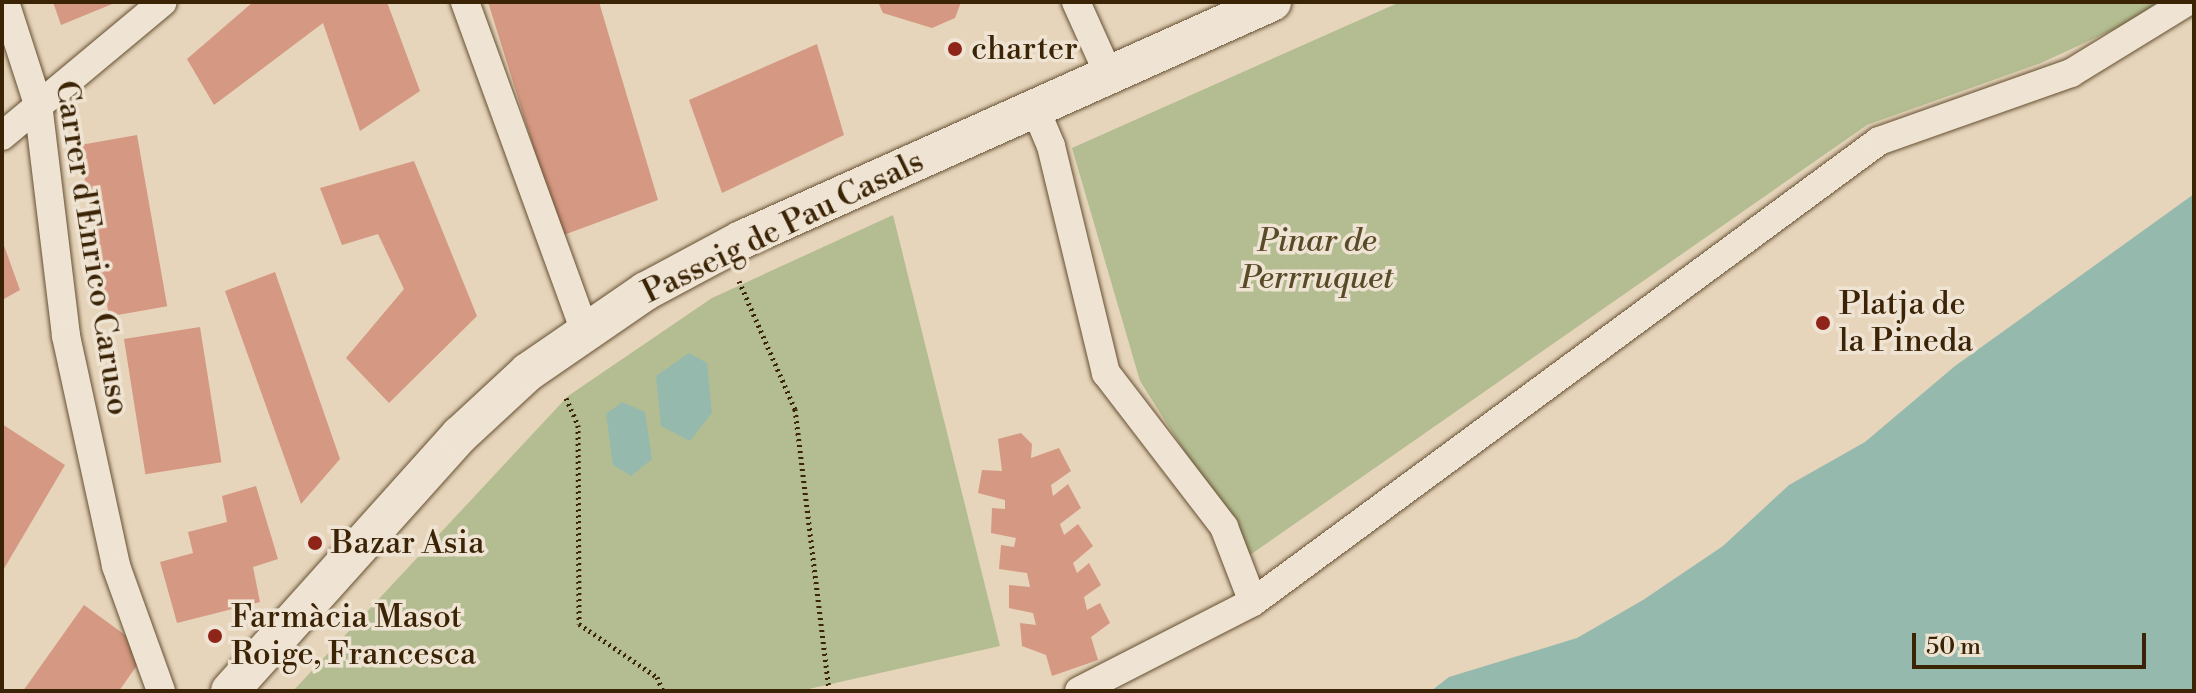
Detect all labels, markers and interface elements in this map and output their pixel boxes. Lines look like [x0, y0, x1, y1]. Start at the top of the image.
place label: charter [971, 30, 1078, 68]
marker: charter [946, 40, 964, 58]
street label: Carrer d'Enrico Caruso [47, 78, 137, 418]
street label: Passeig de Pau Casals [636, 142, 930, 312]
park label: Pinar de Perrruquet [1241, 223, 1393, 298]
place label: Platja de la Pineda [1839, 286, 1973, 361]
marker: Platja de la Pineda [1814, 314, 1832, 332]
place label: Bazar Asia [331, 524, 484, 562]
marker: Bazar Asia [306, 534, 324, 552]
place label: Farmàcia Masot Roige, Francesca [231, 599, 476, 674]
scale bar [1916, 617, 2150, 667]
marker: Farmàcia Masot Roige, Francesca [206, 627, 224, 645]
text: 50 m [1926, 632, 1981, 662]

